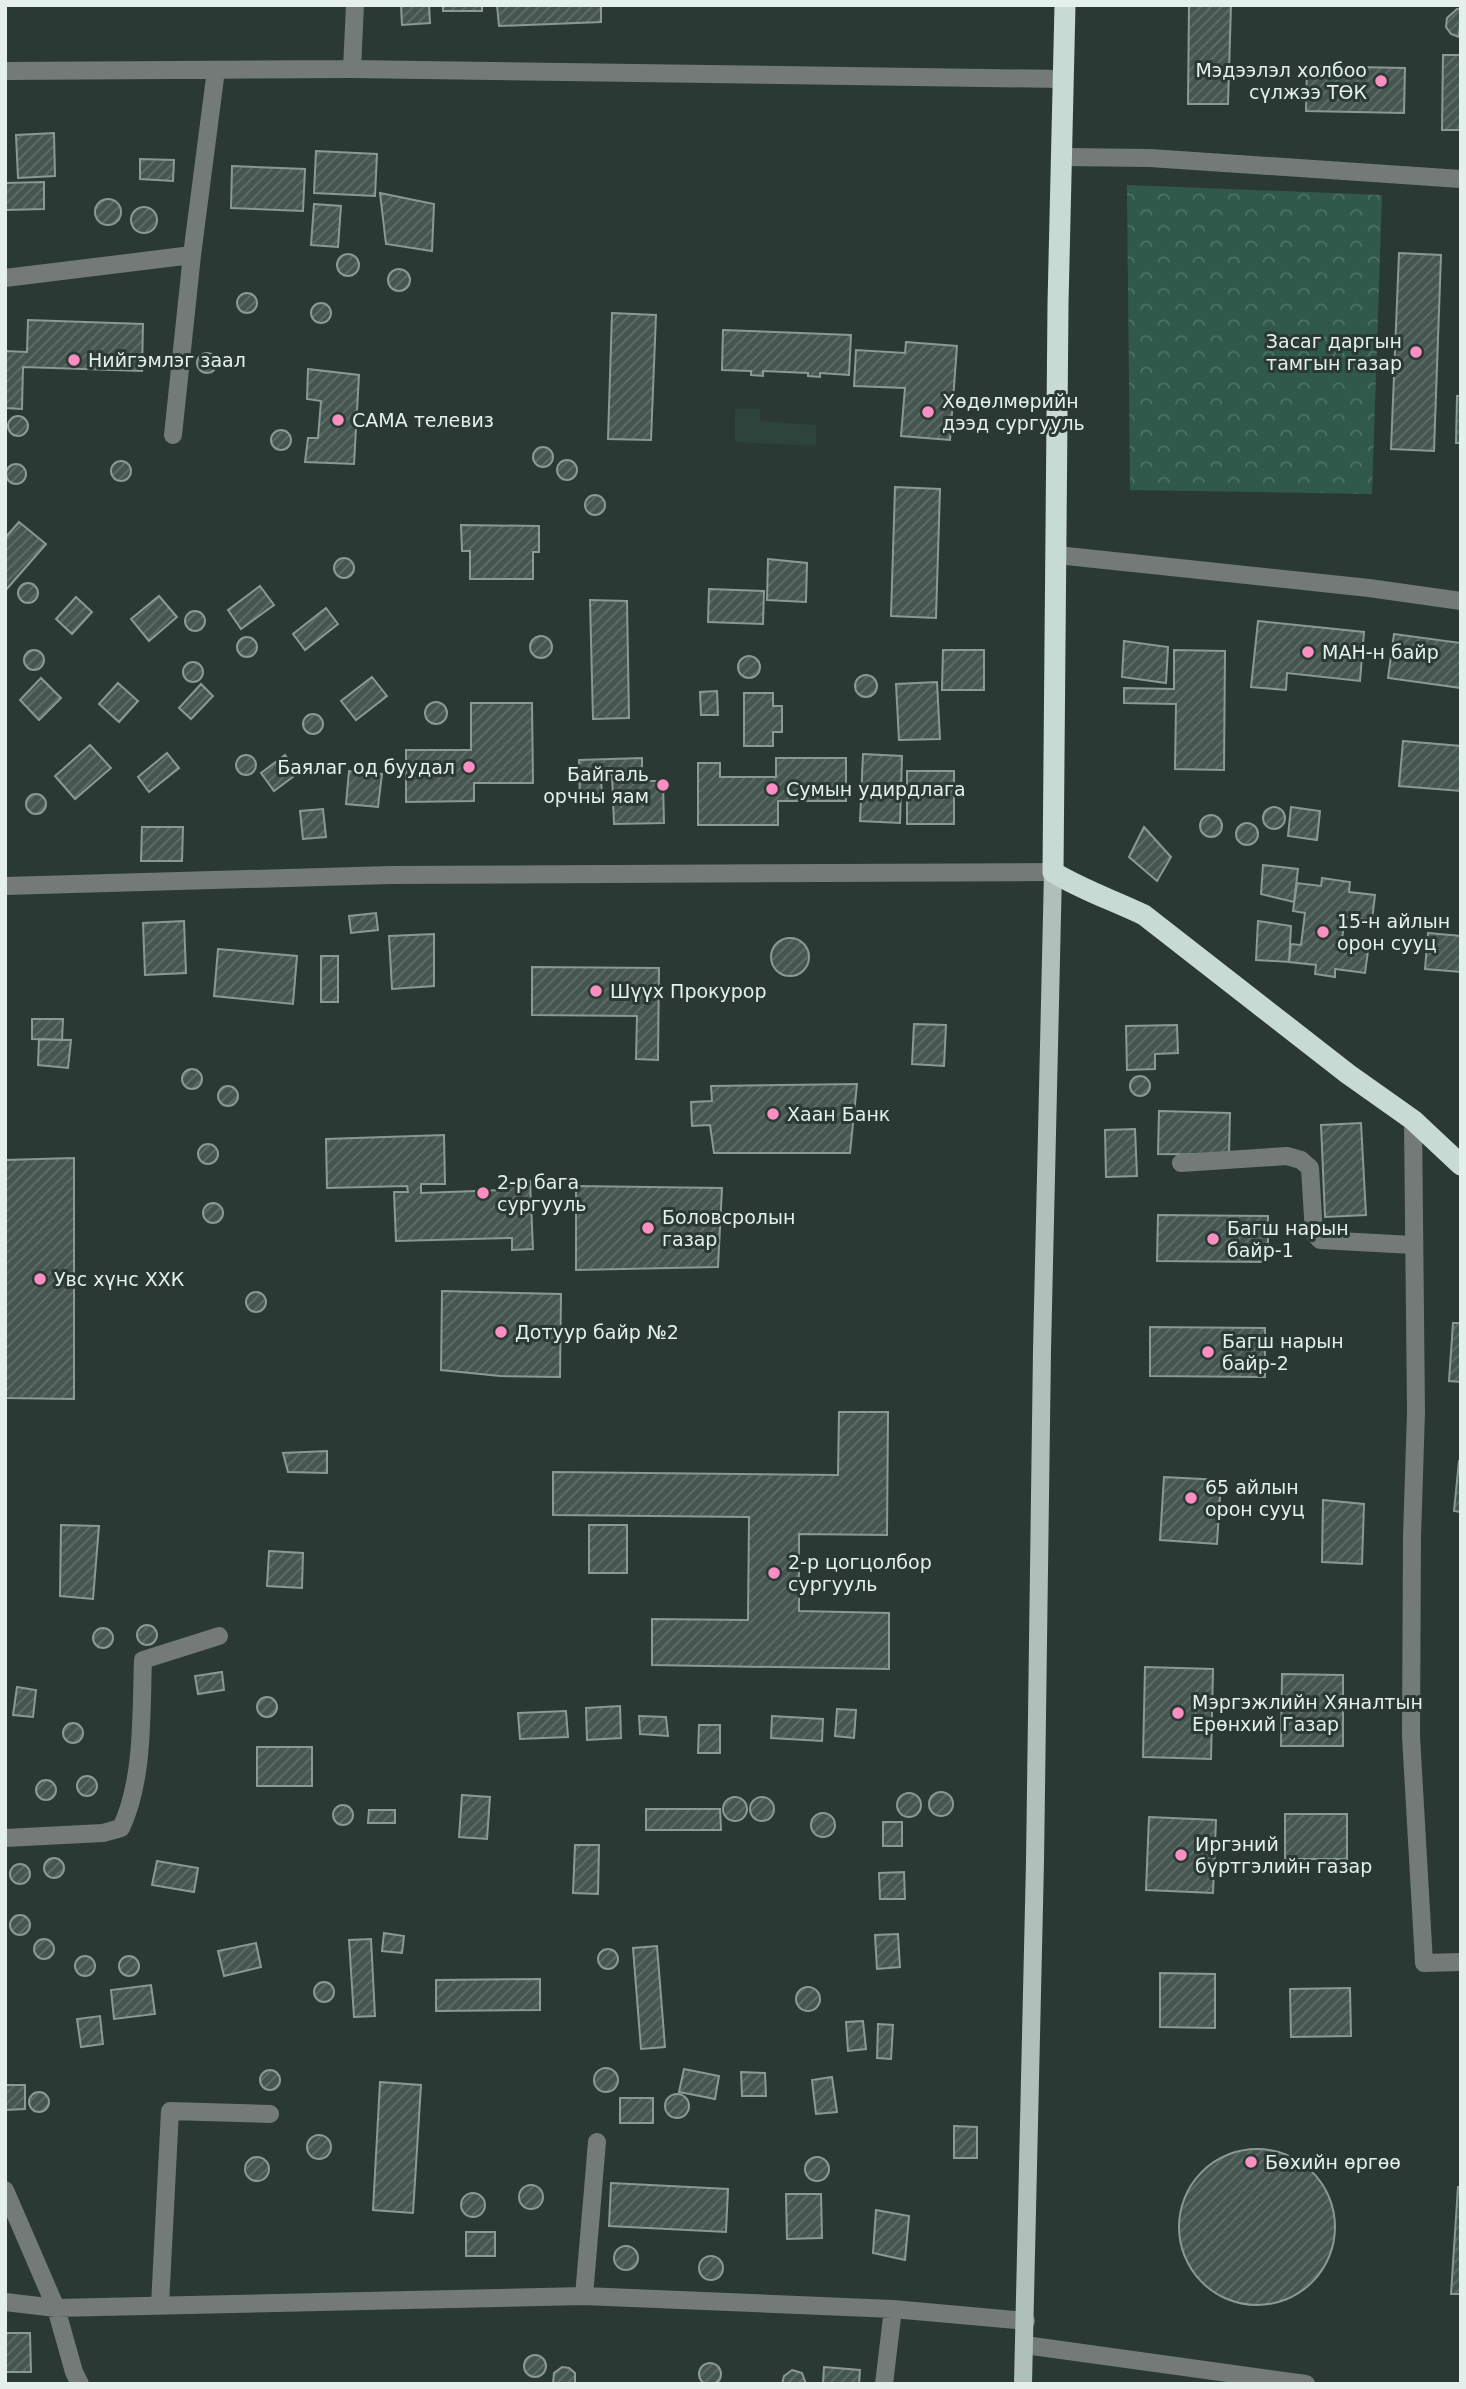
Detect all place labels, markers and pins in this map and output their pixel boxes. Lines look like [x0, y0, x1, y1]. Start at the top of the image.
place label: Мэдээлэл холбоо сүлжээ ТӨК [1195, 59, 1368, 103]
marker: Мэдээлэл холбоо сүлжээ ТӨК [1373, 73, 1389, 89]
place label: Засаг даргын тамгын газар [1266, 330, 1402, 374]
marker: Засаг даргын тамгын газар [1408, 344, 1424, 360]
place label: Нийгэмлэг заал [88, 349, 246, 371]
marker: Нийгэмлэг заал [66, 352, 82, 368]
place label: Хөдөлмөрийн дээд сургууль [942, 390, 1085, 434]
marker: Хөдөлмөрийн дээд сургууль [920, 404, 936, 420]
place label: САМА телевиз [352, 409, 494, 431]
marker: САМА телевиз [330, 412, 346, 428]
place label: МАН-н байр [1322, 641, 1439, 663]
marker: МАН-н байр [1300, 644, 1316, 660]
place label: Баялаг од буудал [277, 756, 455, 778]
marker: Баялаг од буудал [461, 759, 477, 775]
place label: Байгаль орчны яам [543, 763, 649, 807]
marker: Байгаль орчны яам [655, 777, 671, 793]
place label: Сумын удирдлага [786, 778, 966, 800]
marker: Сумын удирдлага [764, 781, 780, 797]
place label: 15-н айлын орон сууц [1337, 910, 1450, 954]
marker: 15-н айлын орон сууц [1315, 924, 1331, 940]
place label: Шүүх Прокурор [610, 980, 767, 1002]
marker: Шүүх Прокурор [588, 983, 604, 999]
place label: Хаан Банк [787, 1103, 890, 1125]
marker: Хаан Банк [765, 1106, 781, 1122]
place label: 2-р бага сургууль [497, 1171, 587, 1215]
marker: 2-р бага сургууль [475, 1185, 491, 1201]
place label: Боловсролын газар [662, 1206, 795, 1250]
place label: Багш нарын байр-1 [1227, 1217, 1349, 1261]
marker: Боловсролын газар [640, 1220, 656, 1236]
marker: Багш нарын байр-1 [1205, 1231, 1221, 1247]
place label: Увс хүнс ХХК [54, 1268, 185, 1290]
marker: Увс хүнс ХХК [32, 1271, 48, 1287]
place label: Дотуур байр №2 [515, 1321, 679, 1343]
marker: Дотуур байр №2 [493, 1324, 509, 1340]
place label: Багш нарын байр-2 [1222, 1330, 1344, 1374]
marker: Багш нарын байр-2 [1200, 1344, 1216, 1360]
place label: 65 айлын орон сууц [1205, 1476, 1305, 1520]
marker: 65 айлын орон сууц [1183, 1490, 1199, 1506]
place label: 2-р цогцолбор сургууль [788, 1551, 932, 1595]
marker: 2-р цогцолбор сургууль [766, 1565, 782, 1581]
place label: Мэргэжлийн Хяналтын Ерөнхий Газар [1192, 1691, 1423, 1735]
marker: Мэргэжлийн Хяналтын Ерөнхий Газар [1170, 1705, 1186, 1721]
place label: Иргэний бүртгэлийн газар [1195, 1833, 1372, 1877]
marker: Иргэний бүртгэлийн газар [1173, 1847, 1189, 1863]
place label: Бөхийн өргөө [1265, 2151, 1401, 2173]
marker: Бөхийн өргөө [1243, 2154, 1259, 2170]

